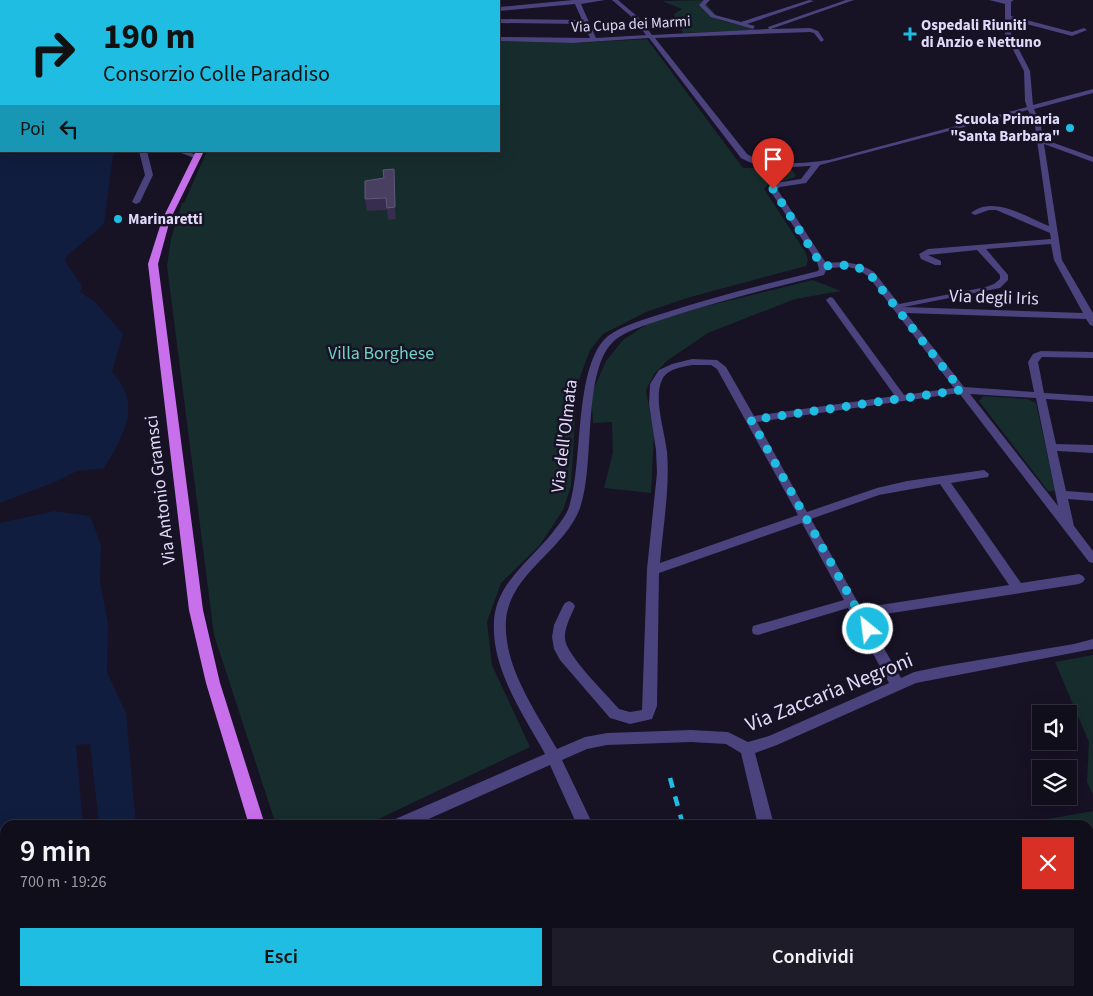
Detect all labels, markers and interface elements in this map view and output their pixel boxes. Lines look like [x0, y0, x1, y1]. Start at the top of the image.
street label: Via Cupa dei Marmi [571, 11, 691, 38]
text: 190 m [103, 12, 195, 62]
place label: Ospedali Riuniti di Anzio e Nettuno [921, 15, 1041, 53]
icon: right [20, 20, 85, 85]
marker: Ospedali Riuniti di Anzio e Nettuno [903, 27, 917, 41]
text: Consorzio Colle Paradiso [103, 58, 330, 90]
place label: Scuola Primaria "Santa Barbara" [950, 109, 1060, 147]
icon: left [55, 115, 83, 143]
text: Poi [20, 116, 45, 143]
marker: Scuola Primaria "Santa Barbara" [1064, 122, 1076, 134]
pin [752, 138, 794, 189]
icon: arrive [759, 145, 787, 173]
place label: Marinaretti [128, 209, 203, 230]
marker: Marinaretti [112, 213, 124, 225]
street label: Via degli Iris [949, 283, 1039, 312]
park label: Villa Borghese [328, 341, 434, 366]
street label: Via dell'Olmata [545, 378, 584, 494]
street label: Via Antonio Gramsci [139, 414, 182, 566]
position arrow [841, 602, 893, 654]
street label: Via Zaccaria Negroni [741, 645, 917, 739]
map controls [1032, 705, 1077, 805]
button: sound [1032, 705, 1077, 750]
button: layers [1032, 760, 1077, 805]
text: 9 min [20, 830, 91, 873]
button: close [1022, 837, 1074, 889]
text: 700 m · 19:26 [20, 871, 107, 893]
button: Esci [20, 928, 542, 986]
button: Condividi [552, 928, 1074, 986]

